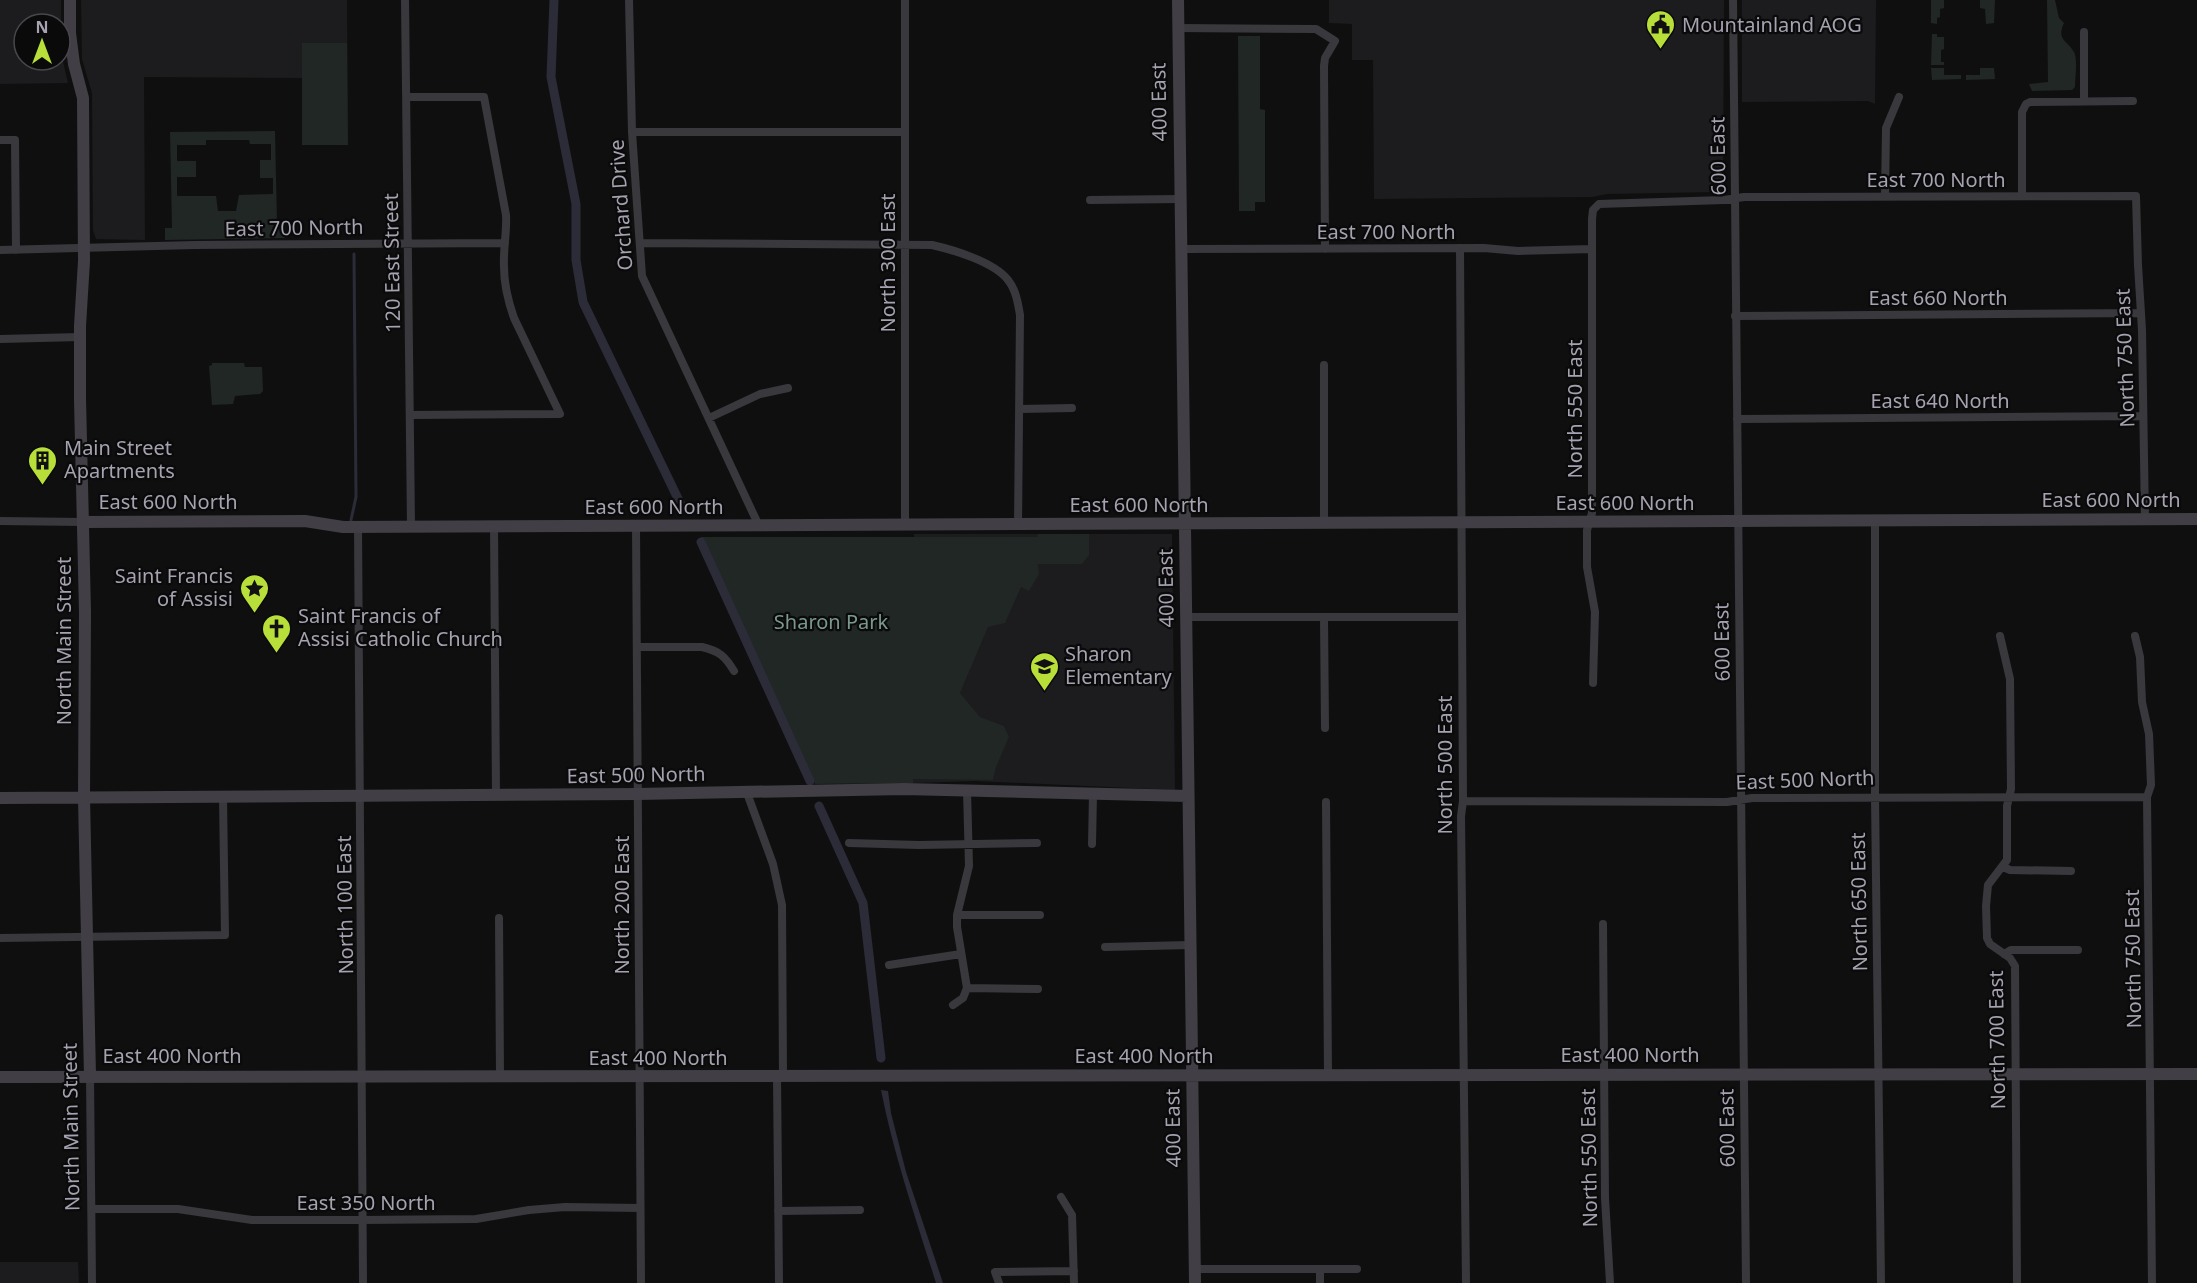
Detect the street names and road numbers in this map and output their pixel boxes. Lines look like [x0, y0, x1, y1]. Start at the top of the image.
street label: 400 East [1144, 62, 1173, 142]
street label: 600 East [1703, 116, 1732, 196]
street label: Orchard Drive [602, 139, 639, 272]
street label: East 700 North [1867, 166, 2006, 193]
street label: 120 East Street [377, 193, 406, 333]
street label: North 300 East [874, 194, 901, 333]
street label: East 700 North [224, 213, 364, 242]
street label: East 700 North [1317, 218, 1456, 245]
street label: East 660 North [1869, 284, 2008, 311]
street label: North 750 East [2109, 288, 2140, 428]
street label: North 550 East [1561, 340, 1588, 479]
street label: East 640 North [1871, 387, 2010, 414]
street label: East 600 North [2042, 486, 2181, 513]
street label: East 600 North [99, 488, 238, 515]
street label: East 600 North [1556, 489, 1695, 516]
street label: East 600 North [1070, 491, 1209, 518]
street label: East 600 North [585, 493, 724, 520]
street label: 400 East [1151, 548, 1180, 628]
street label: North Main Street [50, 557, 77, 725]
street label: 600 East [1707, 602, 1736, 682]
street label: North 500 East [1431, 696, 1458, 835]
street label: East 500 North [566, 760, 706, 789]
street label: East 500 North [1735, 764, 1875, 795]
street label: North 650 East [1844, 832, 1873, 972]
street label: North 100 East [330, 835, 359, 975]
street label: North 200 East [608, 836, 635, 975]
street label: North 750 East [2118, 889, 2147, 1029]
street label: North 700 East [1982, 970, 2011, 1110]
street label: East 400 North [1561, 1041, 1700, 1068]
street label: East 400 North [103, 1042, 242, 1069]
street label: East 400 North [1075, 1042, 1214, 1069]
street label: North Main Street [56, 1043, 85, 1211]
street label: East 400 North [589, 1044, 728, 1071]
street label: 400 East [1158, 1088, 1187, 1168]
street label: North 550 East [1574, 1088, 1603, 1228]
street label: 600 East [1712, 1088, 1741, 1168]
street label: East 350 North [297, 1189, 436, 1216]

